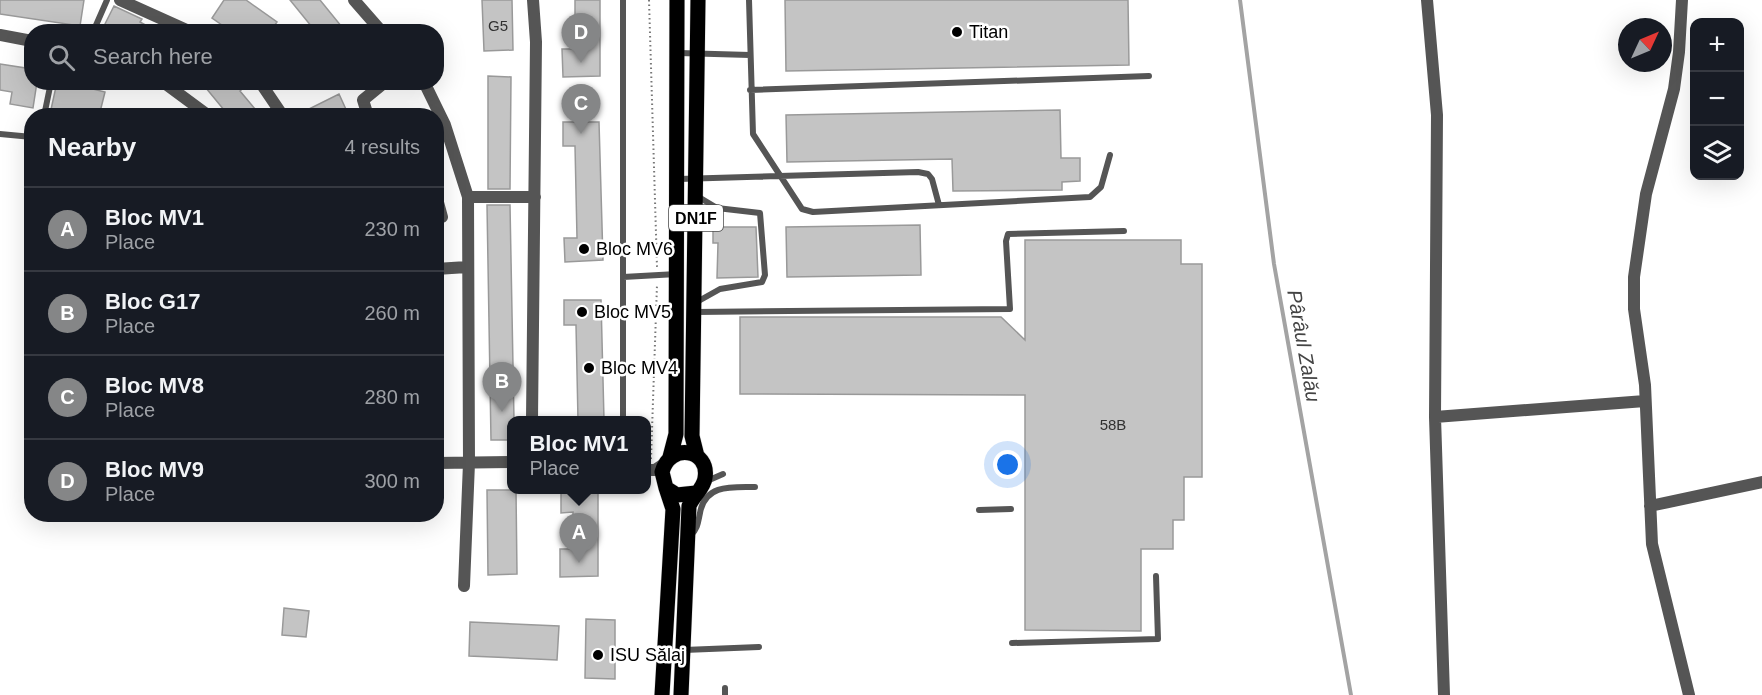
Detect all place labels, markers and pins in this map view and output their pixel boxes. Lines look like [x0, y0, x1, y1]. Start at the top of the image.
pin: D [562, 14, 600, 63]
place label: Titan [969, 22, 1008, 42]
marker: Titan [950, 25, 964, 39]
pin: C [562, 84, 600, 134]
place label: Bloc MV6 [596, 239, 673, 259]
marker: Bloc MV6 [577, 242, 591, 256]
place label: Bloc MV5 [594, 302, 671, 322]
marker: Bloc MV5 [575, 305, 589, 319]
place label: Bloc MV4 [601, 358, 678, 378]
marker: Bloc MV4 [582, 361, 596, 375]
pin: B [482, 362, 522, 412]
pin: A [560, 514, 598, 563]
place label: ISU Sălaj [610, 645, 685, 665]
marker: ISU Sălaj [591, 648, 605, 662]

